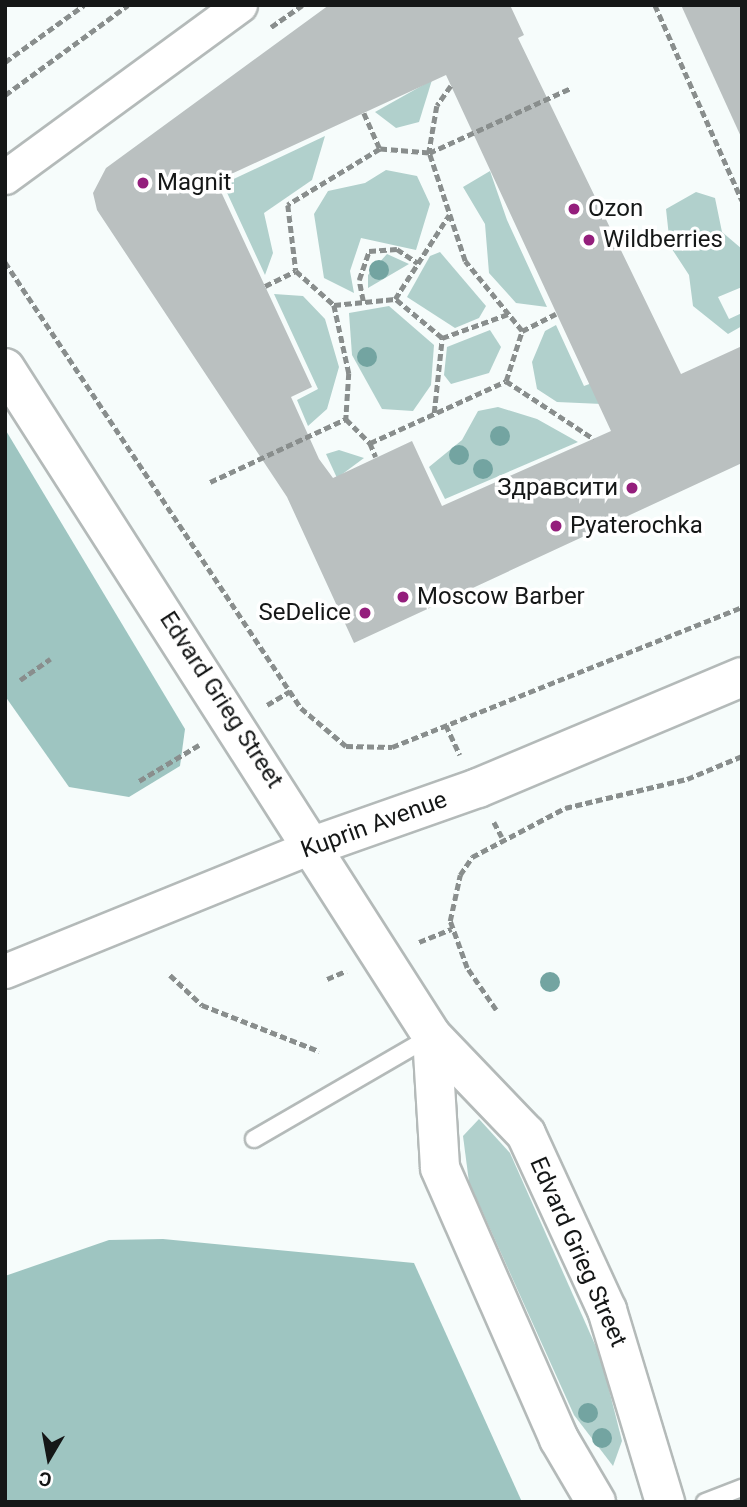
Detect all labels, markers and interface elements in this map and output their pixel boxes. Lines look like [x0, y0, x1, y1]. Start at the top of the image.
place label: Magnit [157, 169, 231, 197]
marker: Magnit [135, 175, 151, 191]
place label: Ozon [588, 195, 643, 223]
marker: Ozon [566, 201, 582, 217]
place label: Wildberries [603, 226, 723, 254]
marker: Wildberries [581, 232, 597, 248]
place label: Здравсити [497, 474, 618, 502]
marker: Здравсити [624, 480, 640, 496]
place label: Pyaterochka [570, 512, 703, 540]
marker: Pyaterochka [548, 518, 564, 534]
place label: Moscow Barber [417, 583, 585, 611]
marker: Moscow Barber [395, 589, 411, 605]
place label: SeDelice [259, 599, 351, 627]
marker: SeDelice [357, 605, 373, 621]
street label: Edvard Grieg Street [153, 606, 289, 794]
street label: Kuprin Avenue [297, 785, 451, 865]
street label: Edvard Grieg Street [523, 1153, 633, 1351]
north arrow [14, 1423, 84, 1493]
text: С [37, 1467, 53, 1492]

